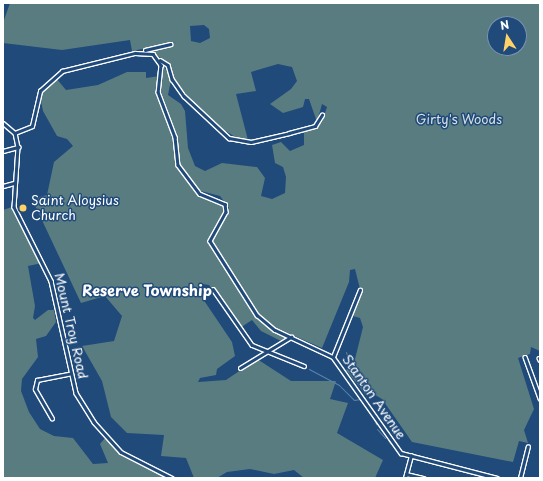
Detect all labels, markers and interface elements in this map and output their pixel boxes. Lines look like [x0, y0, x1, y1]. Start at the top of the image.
north arrow [487, 16, 527, 56]
text: N [499, 16, 511, 34]
park label: Girty's Woods [416, 111, 502, 127]
place label: Saint Aloysius Church [31, 193, 120, 224]
marker: Saint Aloysius Church [18, 203, 28, 213]
street label: Mount Troy Road [51, 271, 91, 381]
district label: Reserve Township [82, 281, 212, 299]
street label: Stanton Avenue [339, 352, 409, 442]

